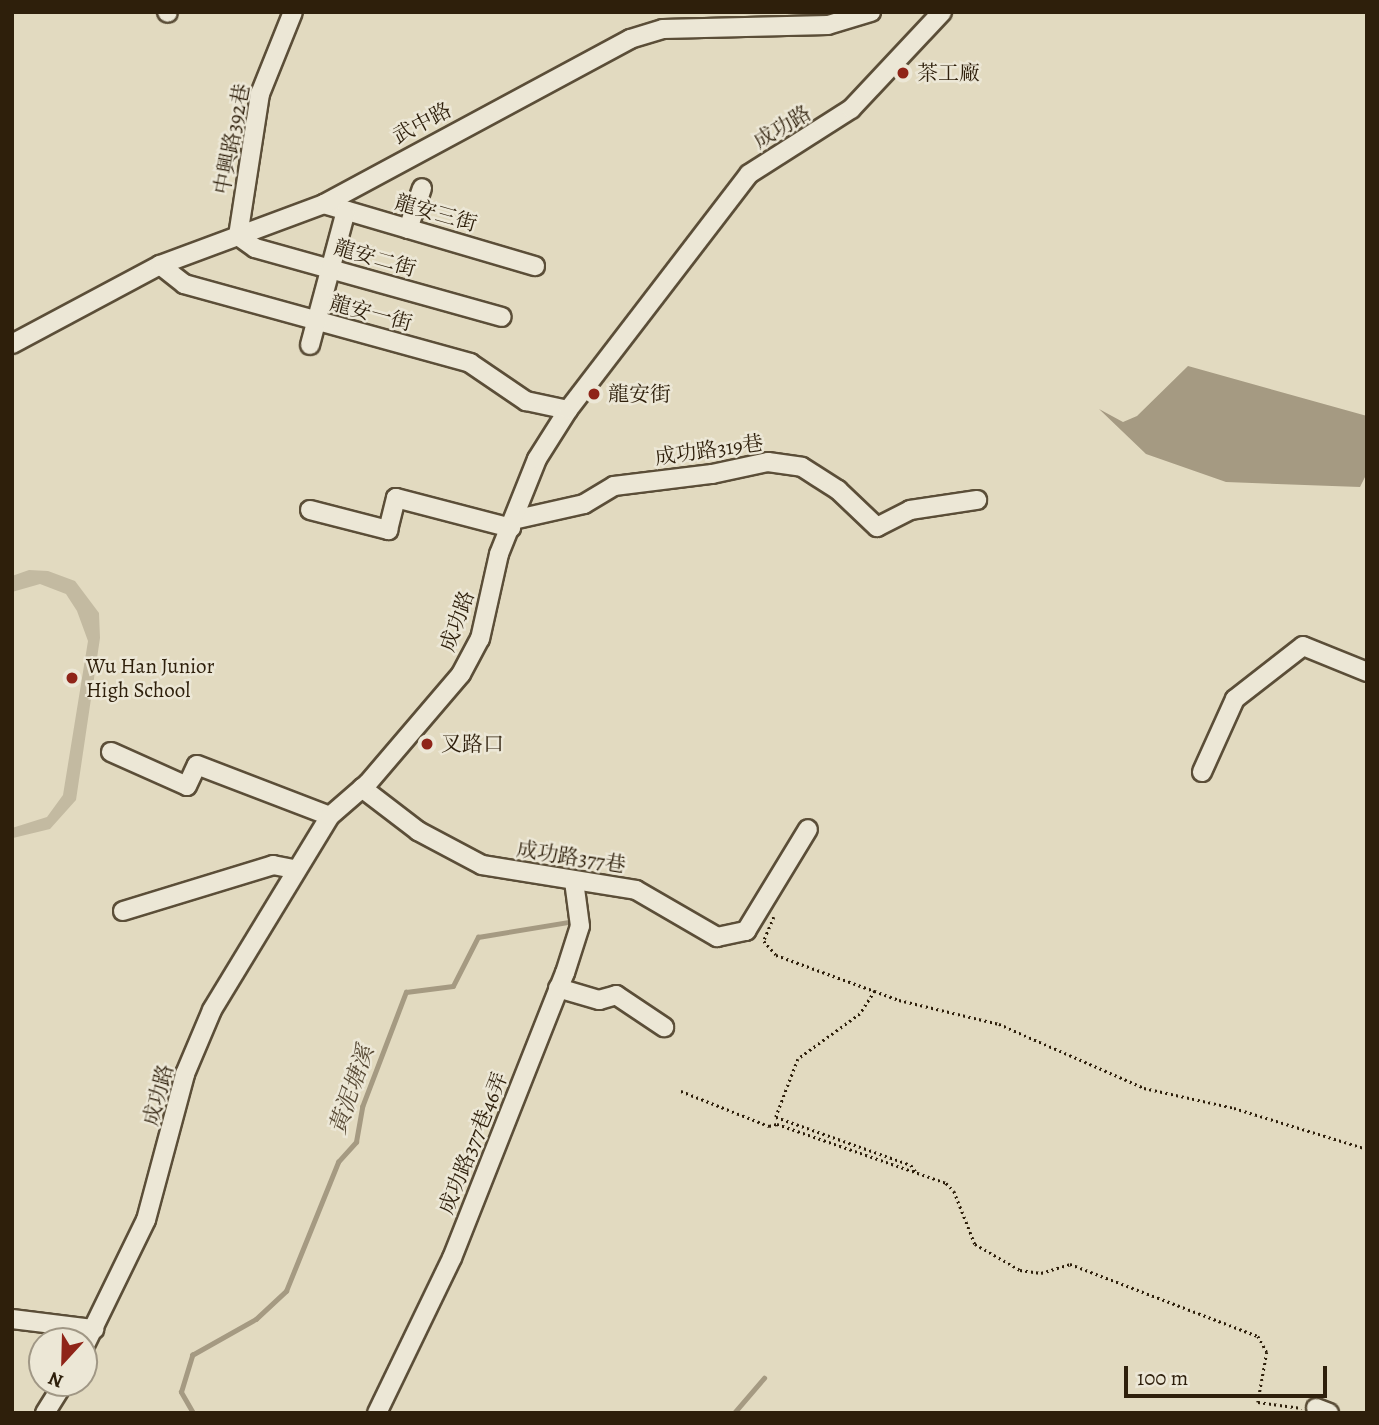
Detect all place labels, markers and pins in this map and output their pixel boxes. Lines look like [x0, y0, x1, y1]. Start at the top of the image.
place label: 茶工廠 [917, 60, 980, 86]
marker: 茶工廠 [895, 65, 911, 81]
place label: 龍安街 [608, 381, 671, 407]
marker: 龍安街 [586, 386, 602, 402]
place label: Wu Han Junior High School [86, 653, 215, 703]
marker: Wu Han Junior High School [64, 670, 80, 686]
place label: 叉路口 [441, 731, 504, 757]
marker: 叉路口 [419, 736, 435, 752]

